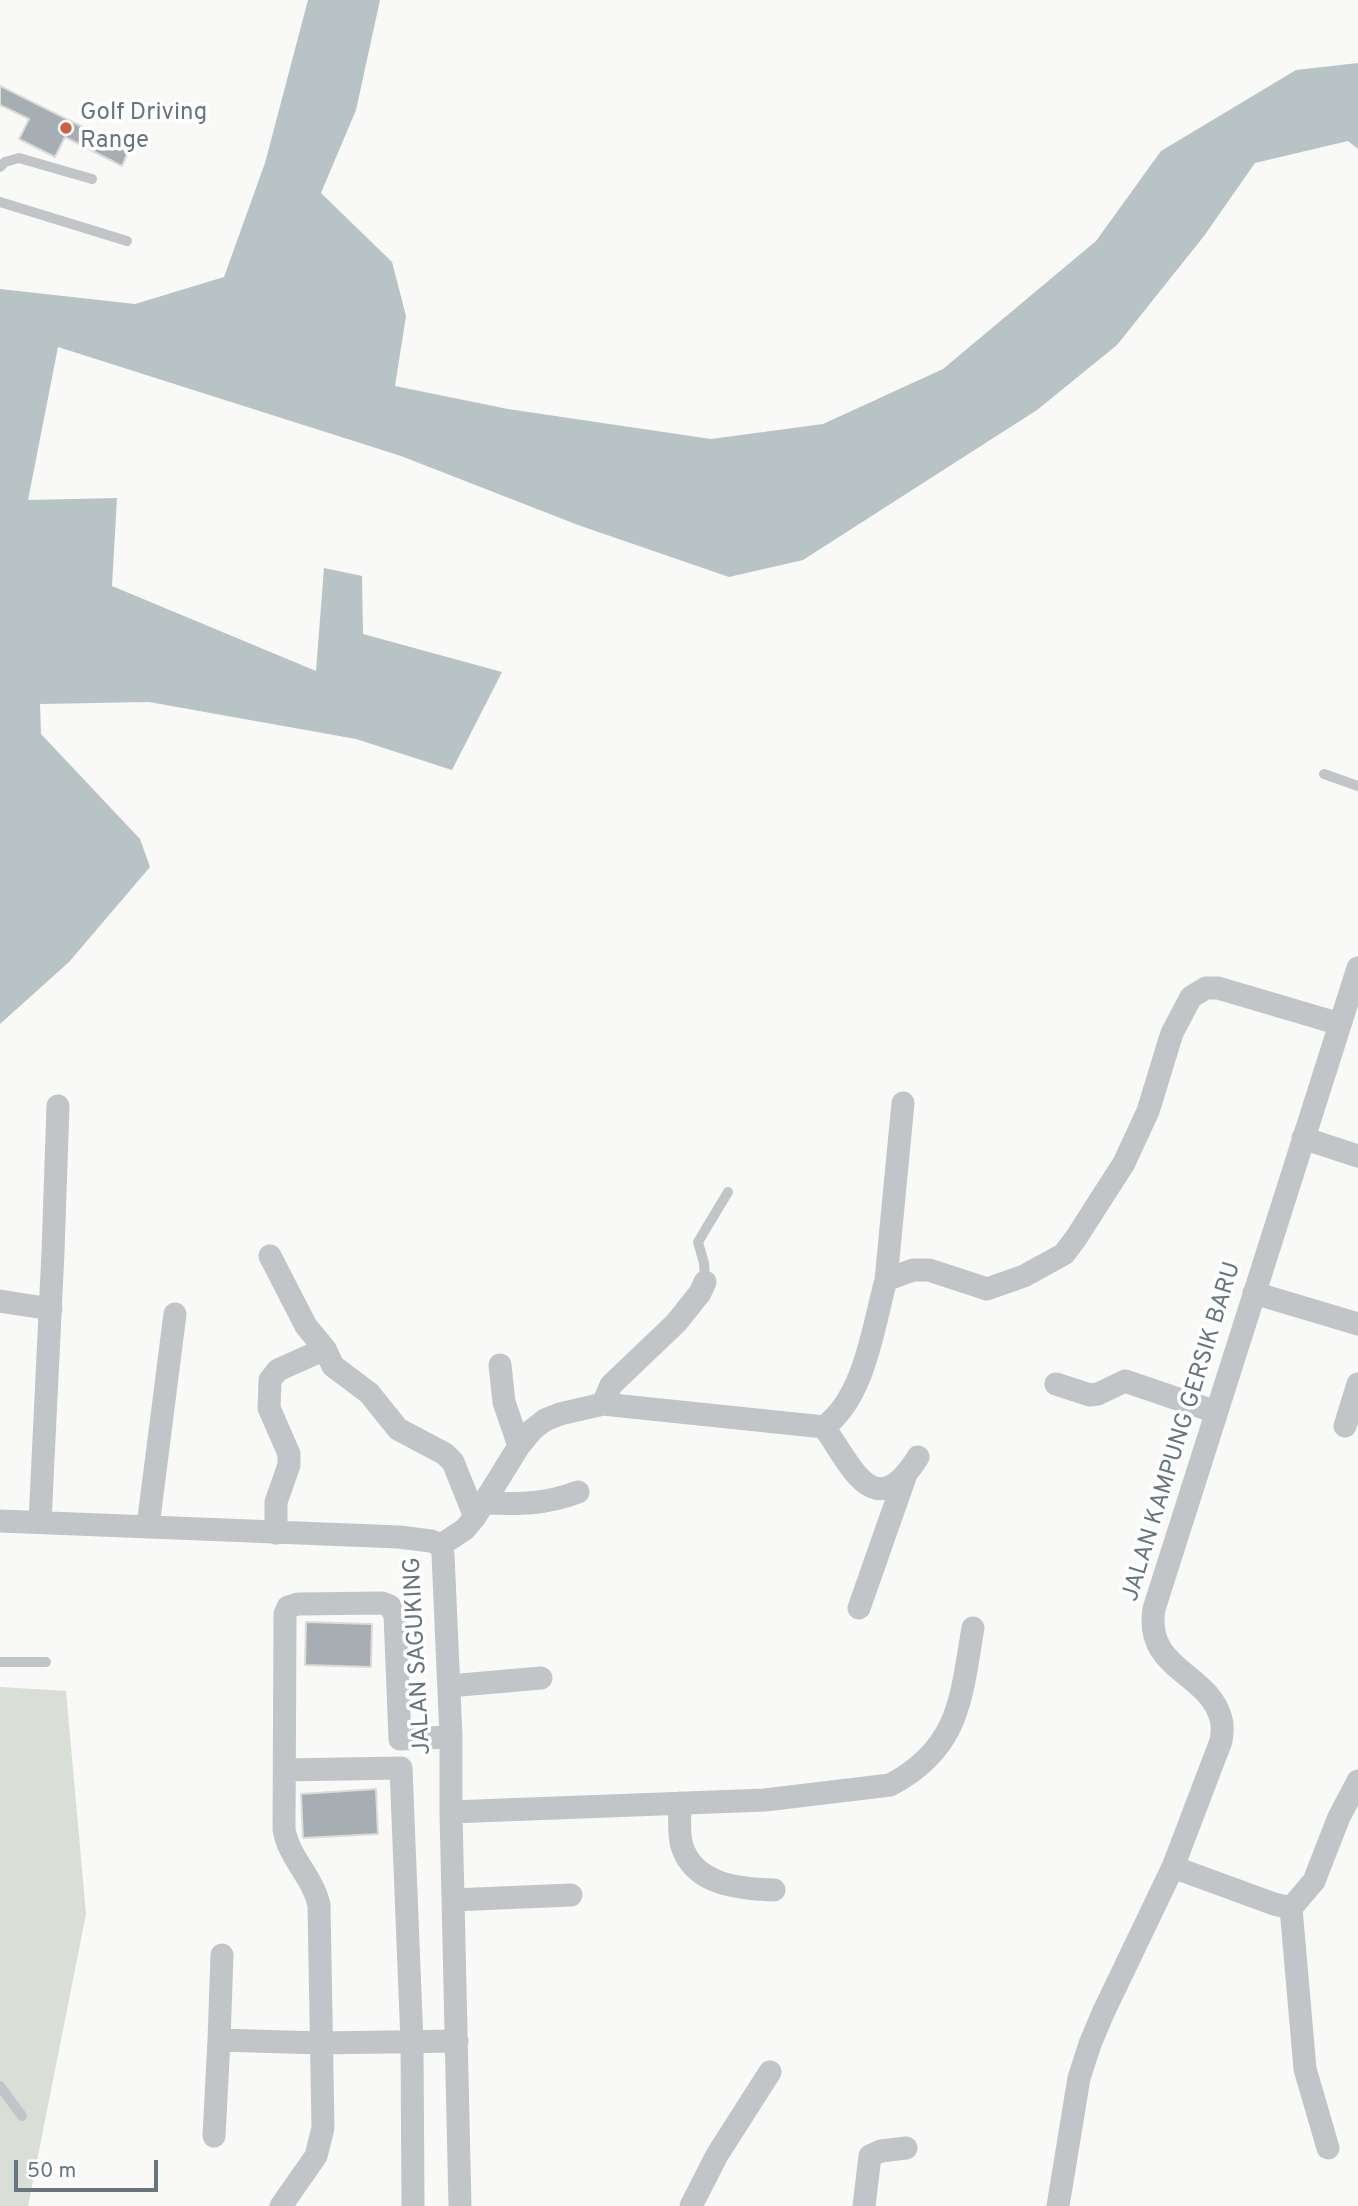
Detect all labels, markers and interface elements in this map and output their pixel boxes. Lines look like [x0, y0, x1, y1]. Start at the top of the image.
place label: Golf Driving Range [80, 100, 207, 156]
marker: Golf Driving Range [58, 120, 74, 136]
street label: JALAN KAMPUNG GERSIK BARU [1118, 1259, 1248, 1605]
street label: JALAN SAGUKING [399, 1556, 439, 1756]
scale bar [18, 2146, 161, 2190]
text: 50 m [27, 2158, 76, 2185]

